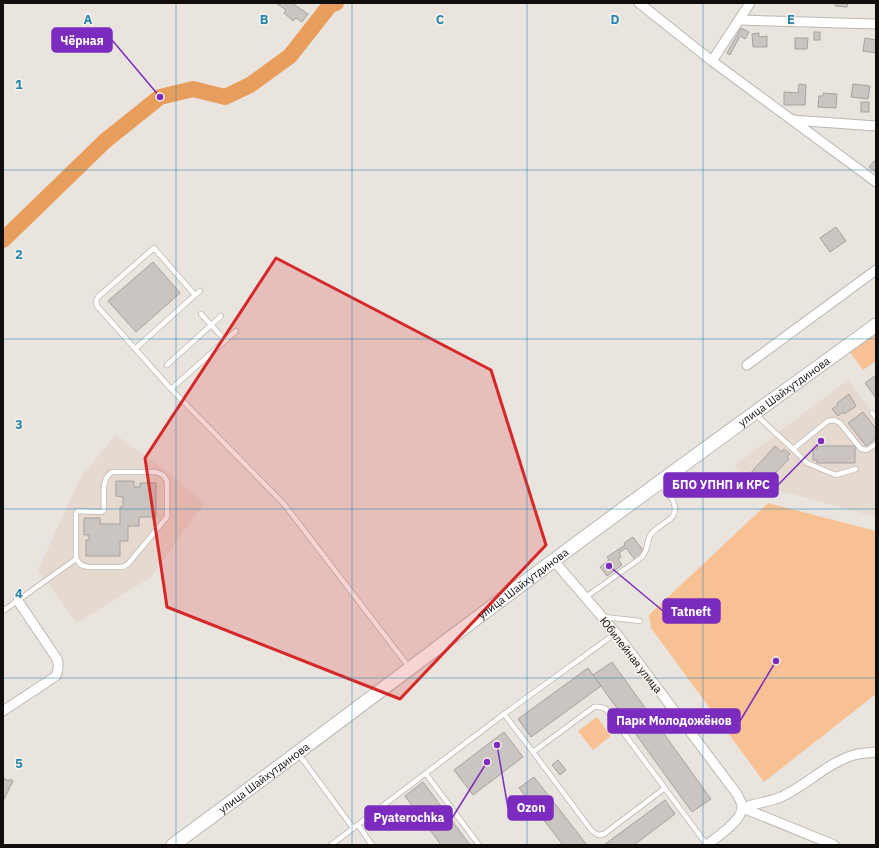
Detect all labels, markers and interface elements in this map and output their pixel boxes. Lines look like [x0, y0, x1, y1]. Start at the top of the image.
text: A [84, 11, 93, 28]
text: B [260, 11, 269, 28]
text: C [436, 11, 445, 28]
text: D [610, 11, 620, 28]
text: E [787, 11, 795, 28]
callout: Чёрная [52, 28, 112, 52]
text: Чёрная [60, 33, 104, 48]
text: 1 [15, 76, 23, 93]
text: 2 [15, 246, 23, 263]
street label: улица Шайхутдинова [736, 354, 833, 429]
text: 3 [15, 416, 23, 433]
callout: БПО УПНП и КРС [664, 473, 778, 497]
text: БПО УПНП и КРС [672, 477, 770, 492]
street label: улица Шайхутдинова [475, 545, 571, 622]
text: 4 [15, 585, 23, 602]
callout: Tatneft [663, 599, 720, 623]
text: Tatneft [671, 604, 712, 619]
street label: Юбилейная улица [597, 614, 665, 696]
callout: Парк Молодожёнов [608, 709, 740, 733]
text: Парк Молодожёнов [616, 713, 732, 728]
street label: улица Шайхутдинова [216, 739, 312, 816]
text: 5 [15, 755, 23, 772]
callout: Ozon [508, 796, 553, 820]
text: Ozon [517, 800, 545, 815]
callout: Pyaterochka [365, 806, 452, 830]
text: Pyaterochka [374, 810, 445, 825]

